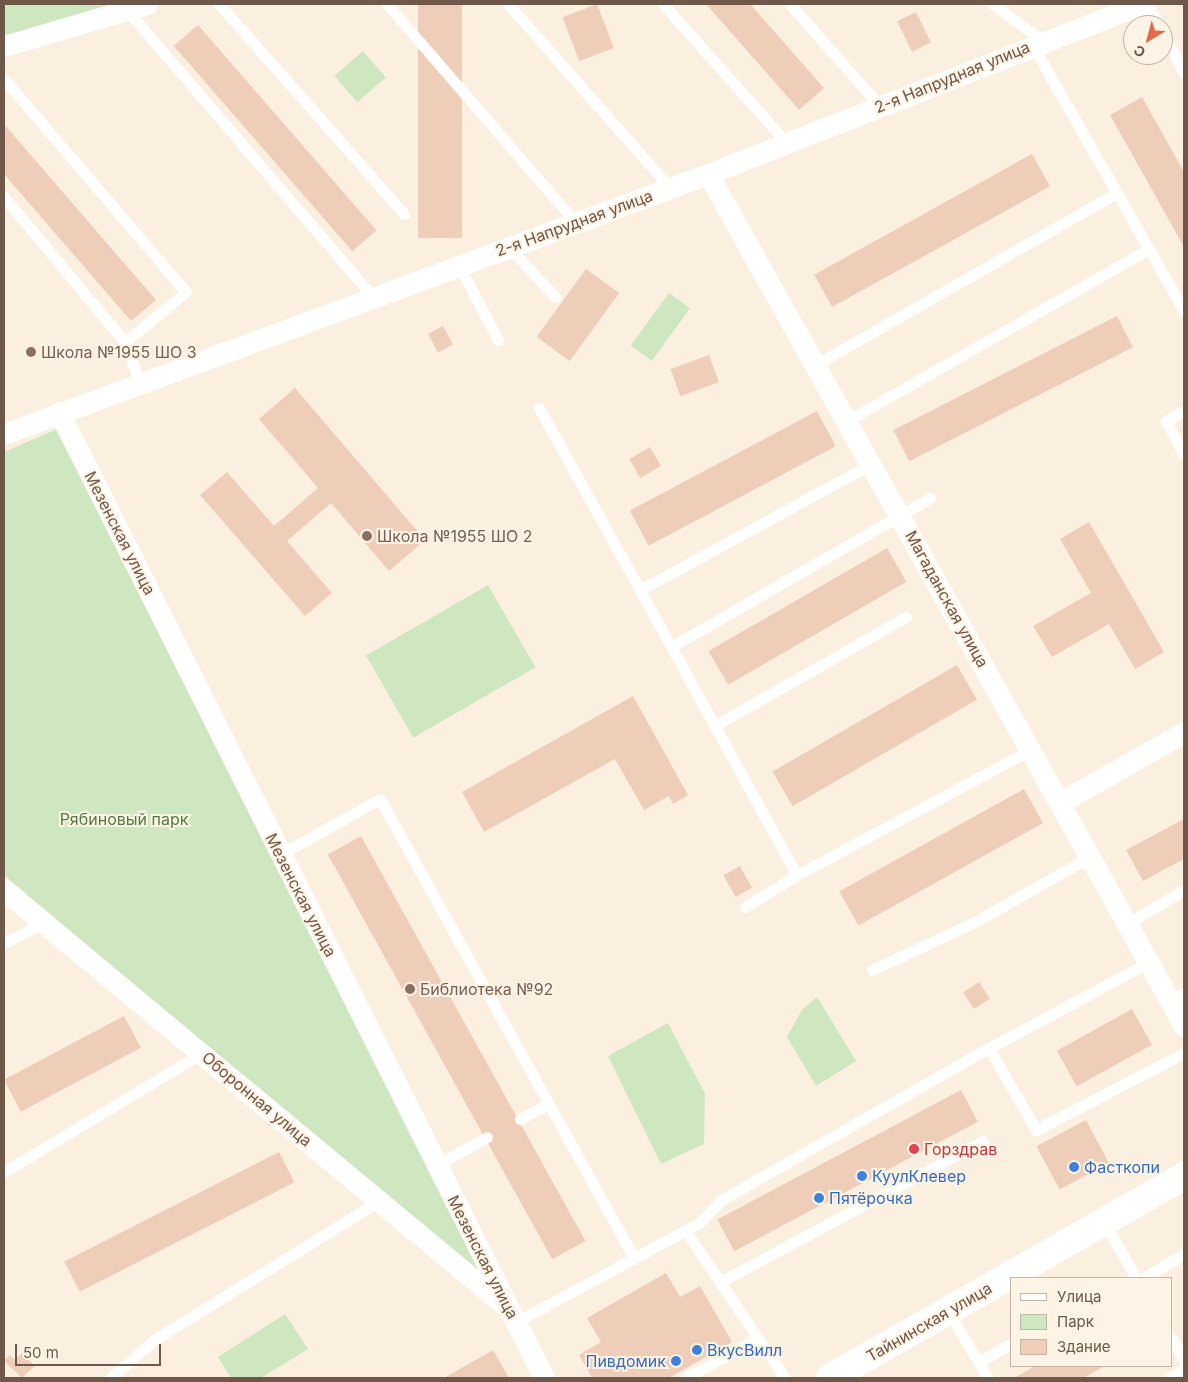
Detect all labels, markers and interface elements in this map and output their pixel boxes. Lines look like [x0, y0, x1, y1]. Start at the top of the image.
north arrow [1123, 15, 1173, 65]
street label: 2-я Напрудная улица [872, 37, 1032, 117]
text: С [1130, 42, 1149, 61]
street label: 2-я Напрудная улица [493, 186, 655, 260]
place label: Школа №1955 ШО 3 [41, 342, 197, 362]
marker: Школа №1955 ШО 3 [25, 346, 37, 358]
street label: Мезенская улица [81, 468, 159, 598]
place label: Школа №1955 ШО 2 [377, 526, 533, 546]
street label: Магаданская улица [901, 527, 993, 671]
marker: Школа №1955 ШО 2 [361, 530, 373, 542]
park label: Рябиновый парк [60, 809, 188, 829]
street label: Мезенская улица [262, 830, 340, 960]
place label: Библиотека №92 [420, 979, 553, 999]
marker: Библиотека №92 [404, 983, 416, 995]
street label: Оборонная улица [198, 1047, 316, 1151]
place label: Горздрав [924, 1139, 997, 1159]
marker: Горздрав [908, 1143, 920, 1155]
place label: Фасткопи [1084, 1157, 1160, 1177]
marker: Фасткопи [1068, 1161, 1080, 1173]
place label: КуулКлевер [872, 1166, 966, 1186]
marker: КуулКлевер [856, 1170, 868, 1182]
place label: Пятёрочка [829, 1188, 913, 1208]
street label: Мезенская улица [444, 1192, 522, 1322]
marker: Пятёрочка [813, 1192, 825, 1204]
legend [1010, 1277, 1173, 1367]
street label: Тайнинская улица [863, 1278, 995, 1366]
text: Улица [1057, 1287, 1101, 1306]
text: Парк [1057, 1312, 1094, 1331]
scale bar [18, 1334, 164, 1366]
text: Здание [1057, 1337, 1111, 1356]
place label: ВкусВилл [707, 1340, 782, 1360]
text: 50 m [23, 1343, 59, 1362]
marker: ВкусВилл [691, 1344, 703, 1356]
place label: Пивдомик [586, 1351, 666, 1371]
marker: Пивдомик [670, 1355, 682, 1367]

